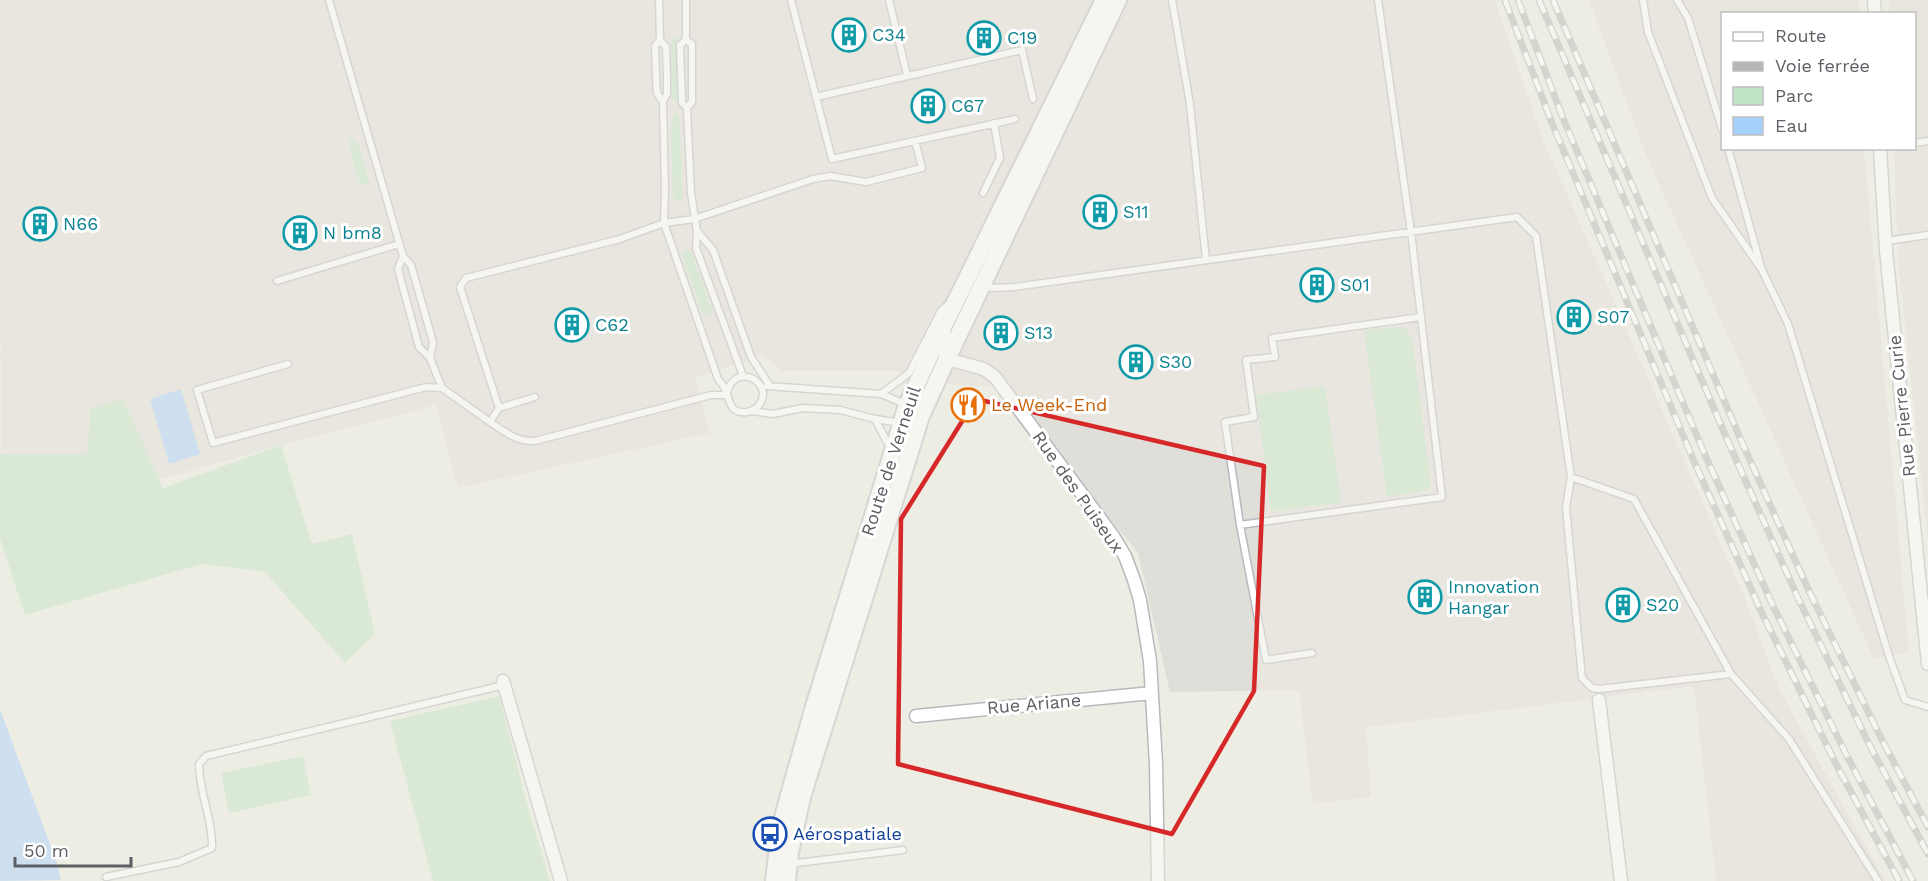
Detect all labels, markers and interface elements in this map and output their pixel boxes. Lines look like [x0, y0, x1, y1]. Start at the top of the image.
legend [1721, 12, 1916, 150]
building icon: C34 [831, 17, 867, 53]
building icon: C19 [966, 20, 1002, 56]
place label: C34 [872, 24, 906, 45]
text: Route [1775, 25, 1827, 46]
place label: C19 [1007, 27, 1037, 48]
text: Voie ferrée [1775, 55, 1870, 76]
text: Parc [1775, 85, 1813, 106]
building icon: C67 [910, 88, 946, 124]
place label: C67 [951, 95, 984, 116]
text: Eau [1775, 115, 1808, 136]
building icon: S11 [1082, 194, 1118, 230]
place label: S11 [1123, 201, 1149, 222]
building icon: N66 [22, 206, 58, 242]
place label: N66 [63, 213, 98, 234]
building icon: N bm8 [282, 215, 318, 251]
place label: N bm8 [323, 222, 382, 243]
building icon: S01 [1299, 267, 1335, 303]
place label: S01 [1340, 274, 1370, 295]
building icon: S07 [1556, 299, 1592, 335]
place label: S07 [1597, 306, 1629, 327]
building icon: C62 [554, 307, 590, 343]
place label: C62 [595, 314, 629, 335]
building icon: S13 [983, 315, 1019, 351]
place label: S13 [1024, 322, 1053, 343]
street label: Rue Pierre Curie [1884, 334, 1919, 478]
building icon: S30 [1118, 344, 1154, 380]
place label: S30 [1159, 351, 1192, 372]
street label: Route de Verneuil [856, 383, 925, 538]
restaurant icon: Le Week-End [950, 387, 986, 423]
place label: Le Week-End [991, 394, 1107, 415]
street label: Rue des Puiseux [1028, 427, 1128, 557]
place label: Innovation Hangar [1448, 576, 1540, 618]
building icon: Innovation Hangar [1407, 579, 1443, 615]
building icon: S20 [1605, 587, 1641, 623]
place label: S20 [1646, 594, 1679, 615]
street label: Rue Ariane [986, 689, 1082, 718]
bus stop icon: Aérospatiale [752, 816, 788, 852]
place label: Aérospatiale [793, 823, 902, 844]
scale bar [15, 830, 130, 868]
text: 50 m [24, 840, 69, 861]

